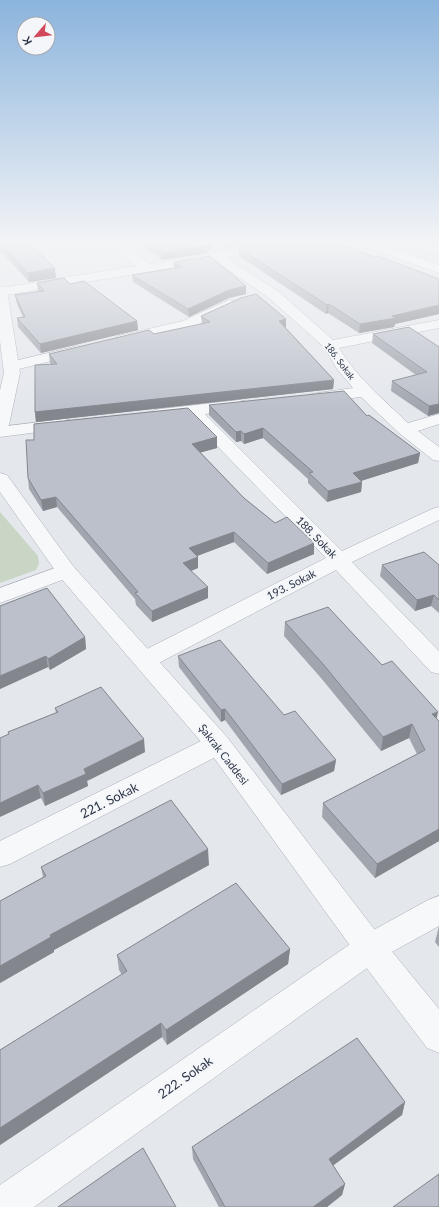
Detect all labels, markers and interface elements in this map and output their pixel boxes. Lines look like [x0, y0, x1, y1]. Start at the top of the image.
north arrow [16, 16, 56, 56]
text: K [19, 34, 34, 47]
street label: 186. Sokak [322, 340, 358, 382]
street label: 188. Sokak [294, 513, 340, 561]
street label: 193. Sokak [264, 566, 318, 602]
street label: Şakrak Caddesi [196, 721, 252, 787]
street label: 221. Sokak [77, 778, 141, 821]
street label: 222. Sokak [155, 1052, 216, 1102]

